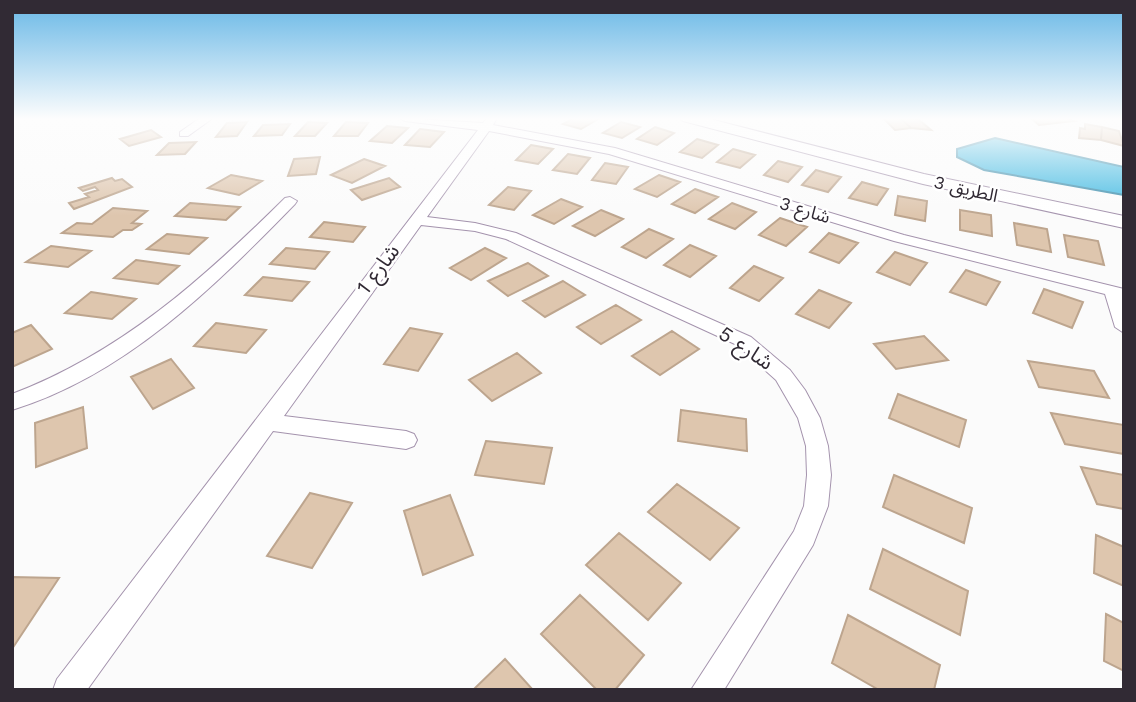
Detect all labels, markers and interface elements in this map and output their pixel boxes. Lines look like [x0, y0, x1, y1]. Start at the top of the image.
street label: 3 الطريق [932, 171, 1000, 207]
street label: شارع 3 [776, 192, 833, 231]
street label: شارع 1 [351, 239, 407, 301]
street label: شارع 5 [713, 320, 778, 377]

